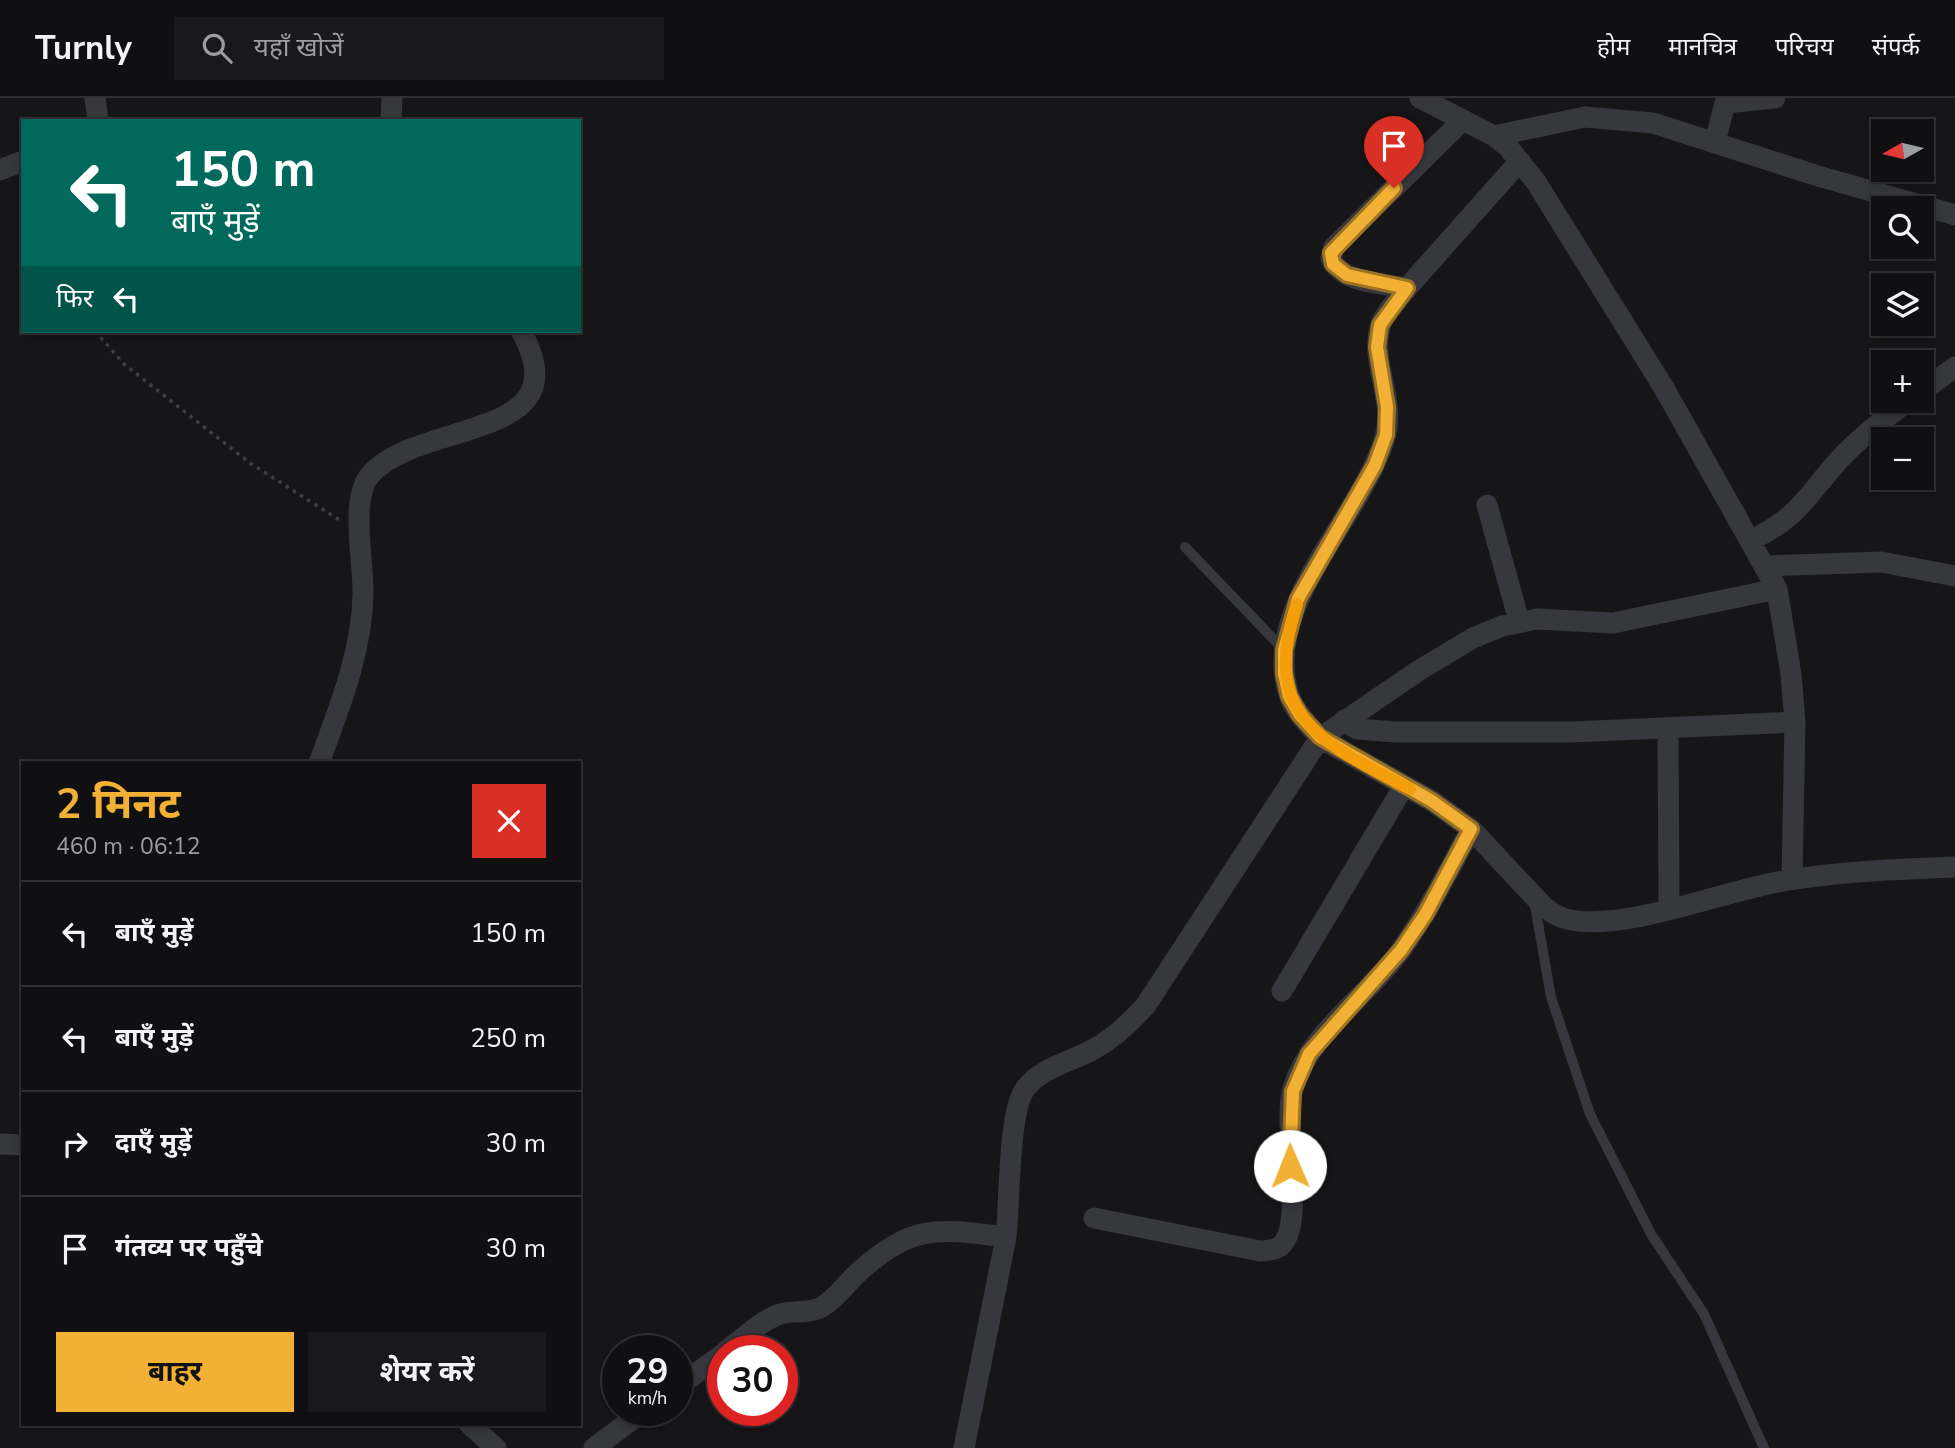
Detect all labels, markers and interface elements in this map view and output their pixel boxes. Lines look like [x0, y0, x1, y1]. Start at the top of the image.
search box [174, 17, 664, 80]
text: Turnly [35, 26, 132, 71]
icon: search [198, 29, 236, 67]
text: यहाँ खोजें [254, 30, 343, 65]
text: होम [1597, 31, 1630, 63]
text: मानचित्र [1668, 31, 1737, 63]
text: परिचय [1775, 31, 1834, 63]
text: संपर्क [1872, 31, 1920, 63]
pin [1364, 116, 1424, 188]
north arrow [1871, 119, 1934, 182]
map controls [1871, 119, 1934, 490]
icon: arrive [1375, 127, 1413, 165]
text: 150 m [171, 136, 315, 203]
icon: left [56, 147, 147, 238]
button: search [1871, 196, 1934, 259]
text: बाएँ मुड़ें [171, 200, 260, 243]
button: layers [1871, 273, 1934, 336]
icon: left [107, 280, 145, 318]
text: फिर [56, 281, 93, 316]
button: + [1871, 350, 1934, 413]
button: − [1871, 427, 1934, 490]
text: 2 मिनट [56, 776, 181, 833]
button: close [472, 784, 546, 858]
text: 460 m · 06:12 [56, 831, 201, 862]
icon: left [56, 915, 94, 953]
text: बाएँ मुड़ें [115, 915, 193, 950]
text: 150 m [470, 916, 546, 951]
icon: left [56, 1020, 94, 1058]
text: बाएँ मुड़ें [115, 1020, 193, 1055]
text: 250 m [470, 1021, 546, 1056]
icon: right [56, 1125, 94, 1163]
text: दाएँ मुड़ें [115, 1125, 192, 1160]
text: 30 m [486, 1126, 546, 1161]
position arrow [1253, 1129, 1327, 1203]
icon: arrive [56, 1230, 94, 1268]
text: गंतव्य पर पहुँचे [115, 1230, 263, 1265]
text: 30 m [486, 1231, 546, 1266]
button: बाहर [56, 1332, 294, 1412]
button: शेयर करें [308, 1332, 546, 1412]
speed limit sign: 30 [707, 1335, 798, 1426]
text: 29 [626, 1348, 669, 1395]
text: km/h [628, 1386, 667, 1410]

